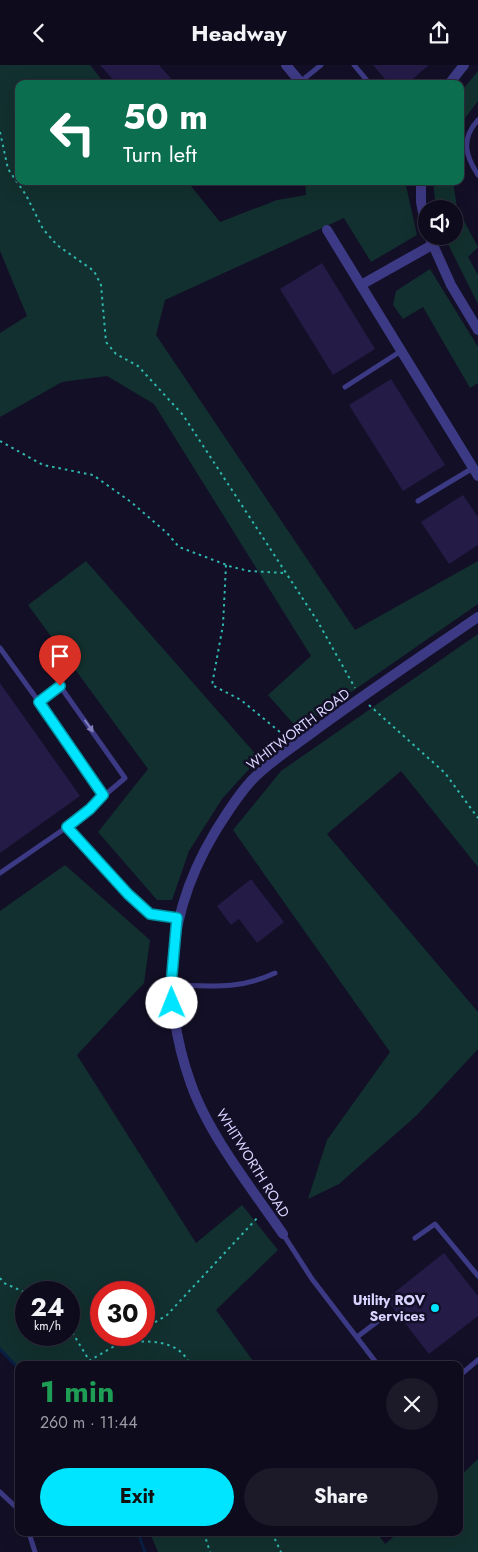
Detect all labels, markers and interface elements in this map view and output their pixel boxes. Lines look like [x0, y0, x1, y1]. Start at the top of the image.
text: Headway [191, 17, 287, 49]
icon: back [25, 19, 53, 47]
icon: share [425, 19, 453, 47]
text: 50 m [123, 92, 208, 142]
icon: left [40, 100, 105, 165]
text: Turn left [123, 138, 197, 170]
map controls [418, 200, 463, 245]
button: sound [418, 200, 463, 245]
pin [39, 635, 81, 686]
icon: arrive [46, 642, 74, 670]
street label: WHITWORTH ROAD [242, 683, 354, 775]
one-way arrow [84, 719, 94, 733]
position arrow [145, 976, 197, 1028]
street label: WHITWORTH ROAD [211, 1105, 295, 1221]
speed limit sign: 30 [90, 1281, 155, 1346]
text: 24 [31, 1289, 64, 1325]
place label: Utility ROV Services [353, 1290, 426, 1326]
marker: Utility ROV Services [429, 1302, 441, 1314]
text: km/h [34, 1317, 61, 1335]
text: 1 min [40, 1370, 114, 1413]
button: close [386, 1378, 438, 1430]
text: 260 m · 11:44 [40, 1411, 137, 1434]
button: Exit [40, 1468, 234, 1526]
button: Share [244, 1468, 438, 1526]

